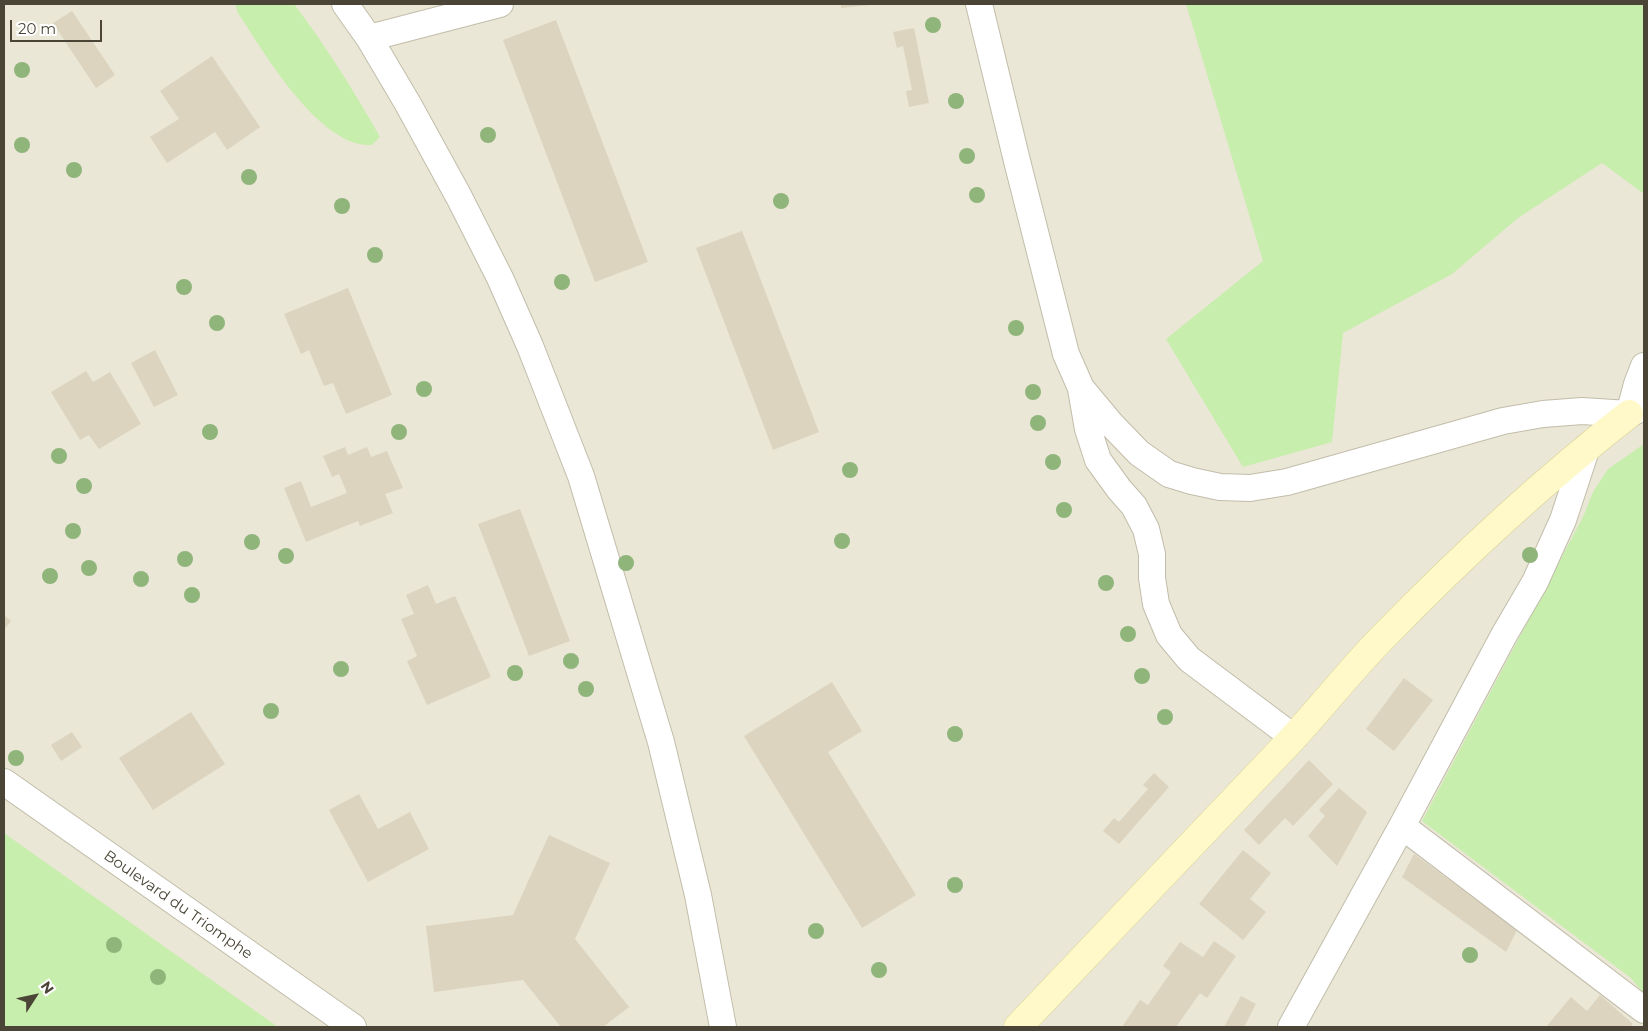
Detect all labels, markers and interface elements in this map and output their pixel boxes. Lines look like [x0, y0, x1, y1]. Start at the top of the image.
scale bar [12, 10, 105, 42]
text: 20 m [18, 19, 56, 38]
street label: Boulevard du Triomphe [100, 847, 256, 963]
north arrow [10, 971, 60, 1021]
text: N [37, 978, 58, 997]

